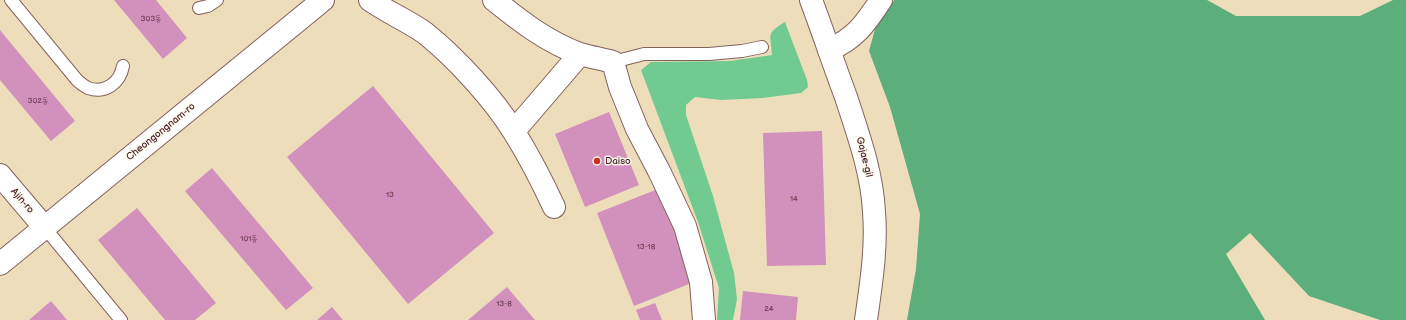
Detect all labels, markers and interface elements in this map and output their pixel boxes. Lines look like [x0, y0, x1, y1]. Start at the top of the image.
house number: 303동 [141, 14, 161, 24]
house number: 302동 [28, 96, 48, 106]
street label: Cheongongnam-ro [124, 101, 198, 163]
street label: Gajae-gil [853, 136, 875, 178]
place label: Daiso [605, 155, 631, 167]
marker: Daiso [592, 156, 602, 166]
street label: Ajin-ro [8, 186, 36, 216]
house number: 13 [386, 190, 394, 200]
house number: 14 [790, 194, 798, 204]
house number: 101동 [240, 234, 258, 244]
house number: 13-18 [637, 242, 655, 252]
house number: 13-8 [496, 299, 512, 309]
house number: 24 [764, 304, 774, 314]

